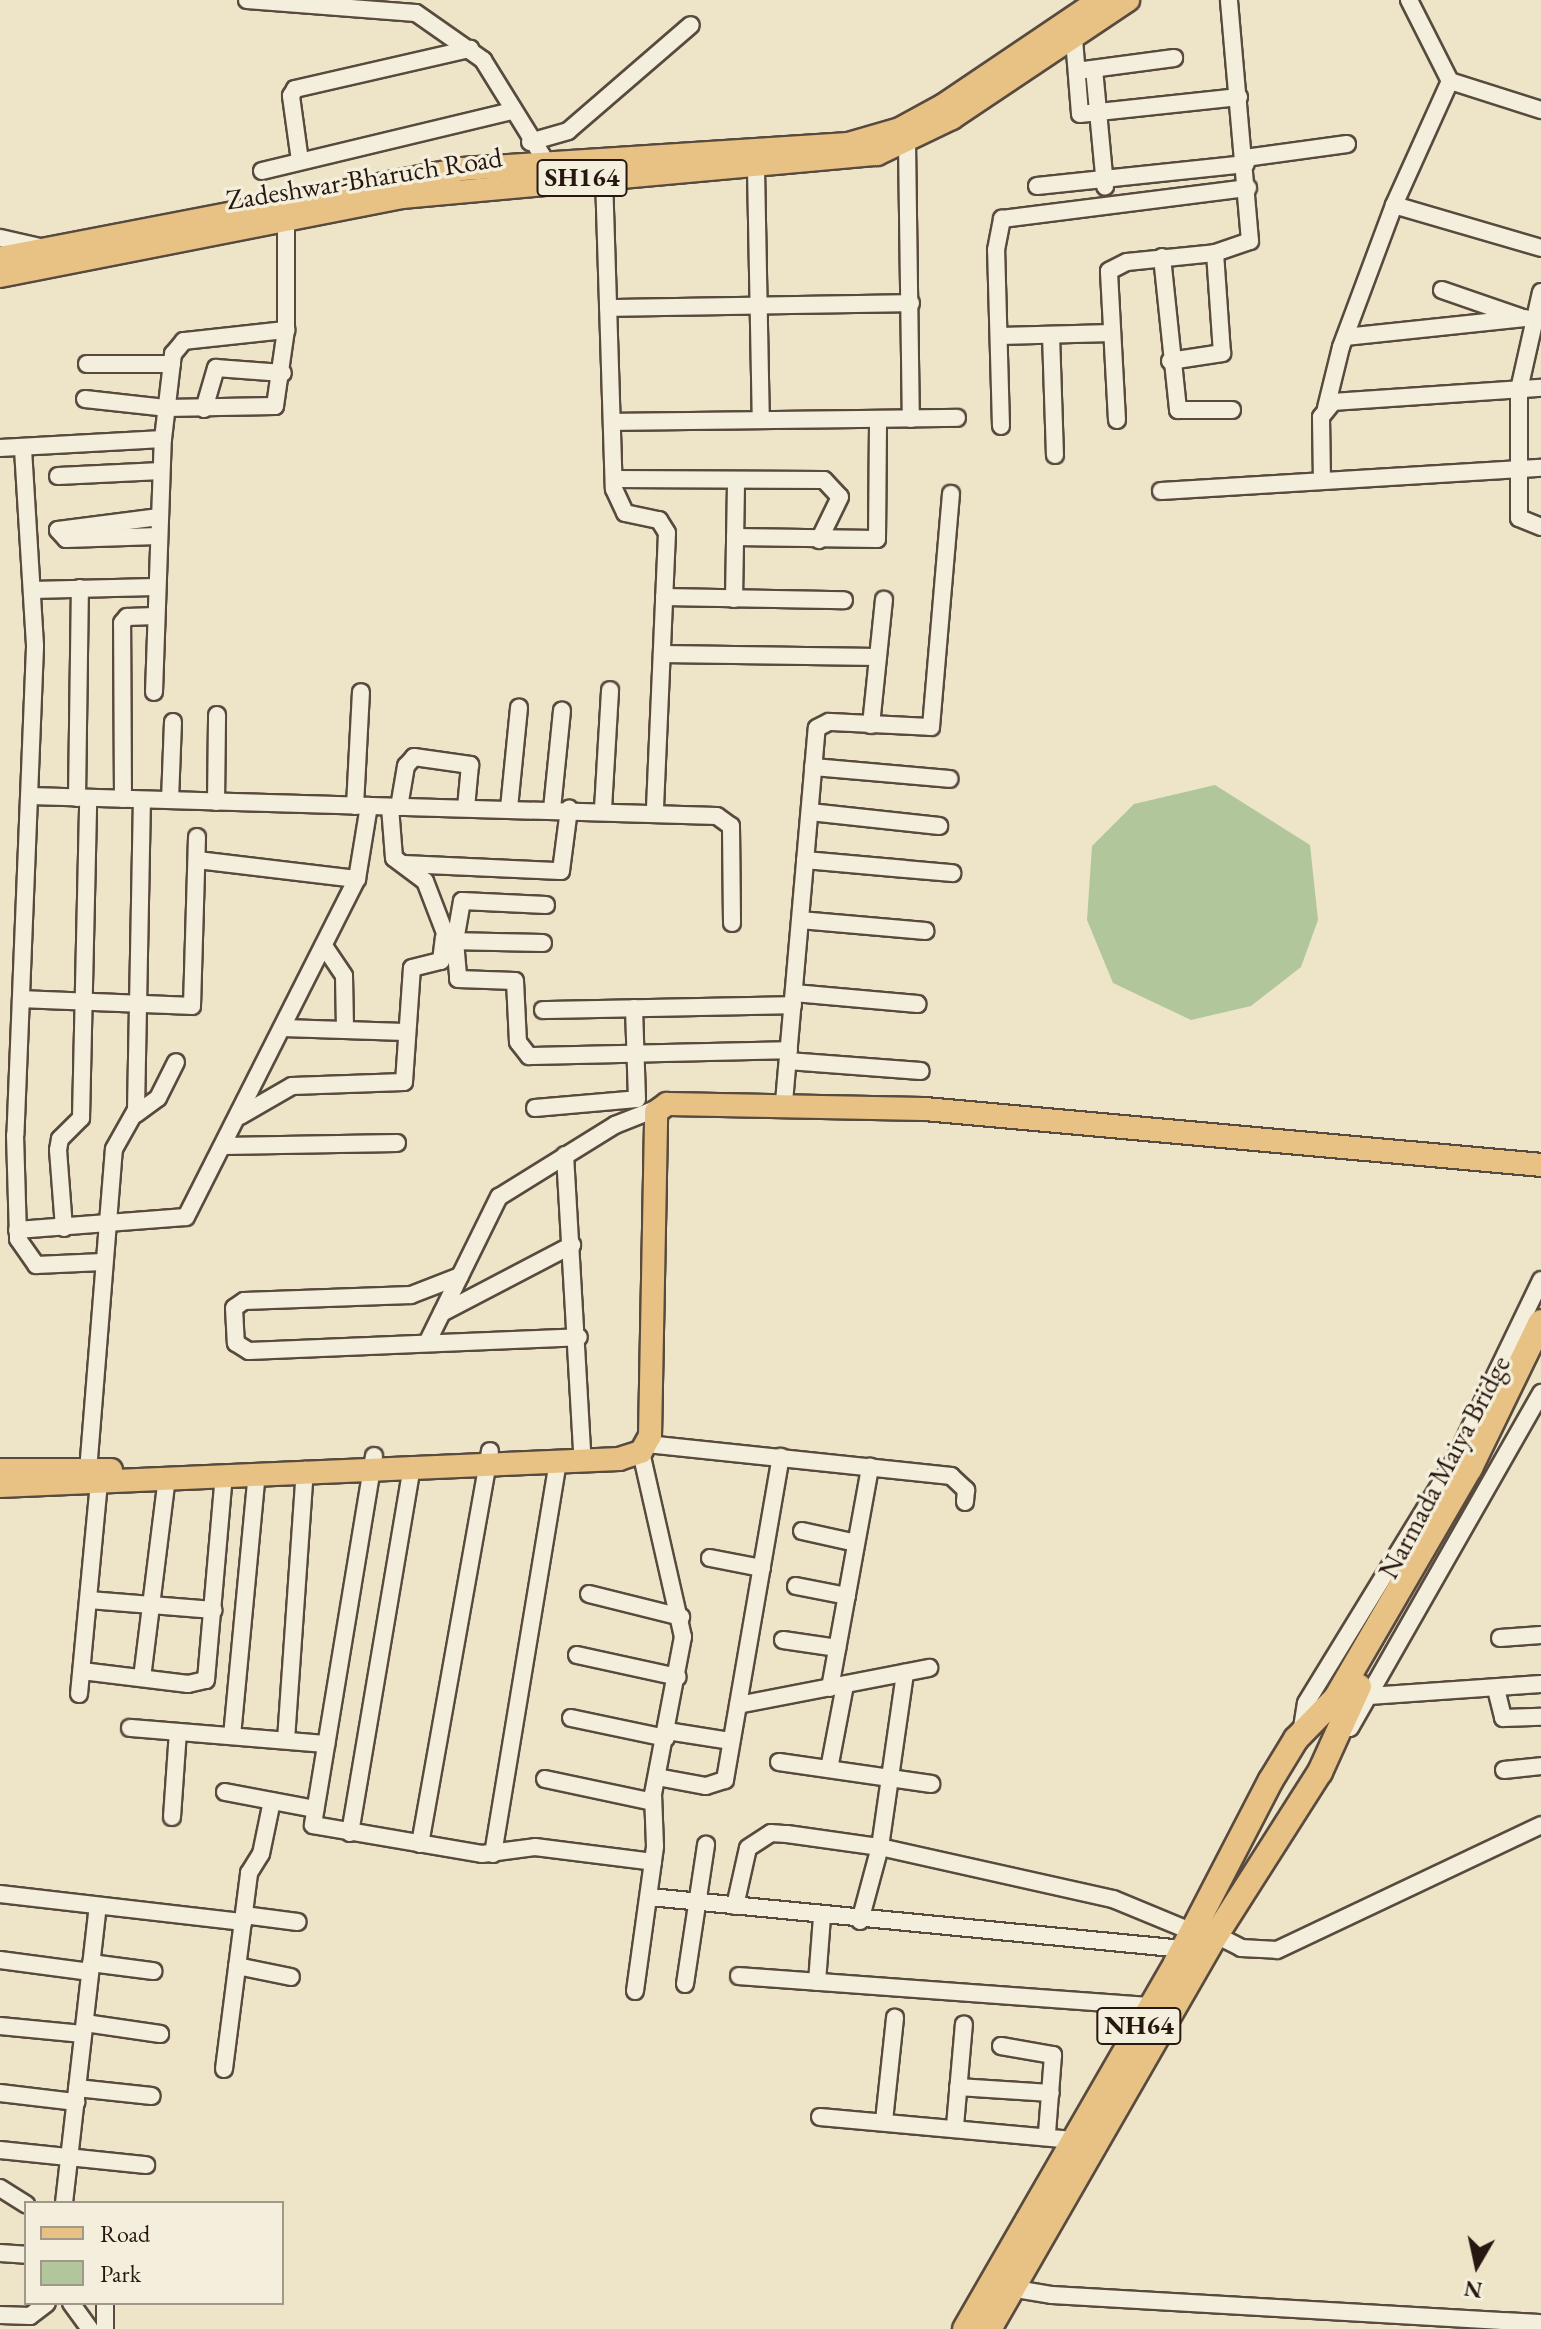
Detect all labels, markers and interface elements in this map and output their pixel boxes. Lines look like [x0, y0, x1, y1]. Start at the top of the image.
street label: Zadeshwar-Bharuch Road [224, 140, 504, 216]
road number: SH164 [536, 156, 628, 200]
street label: Narmada Maiya Bridge [1371, 1350, 1517, 1584]
road number: NH64 [1095, 2004, 1183, 2048]
legend [24, 2201, 284, 2305]
text: Road [100, 2218, 150, 2249]
north arrow [1437, 2225, 1517, 2305]
text: Park [100, 2258, 141, 2289]
text: N [1462, 2273, 1484, 2305]

